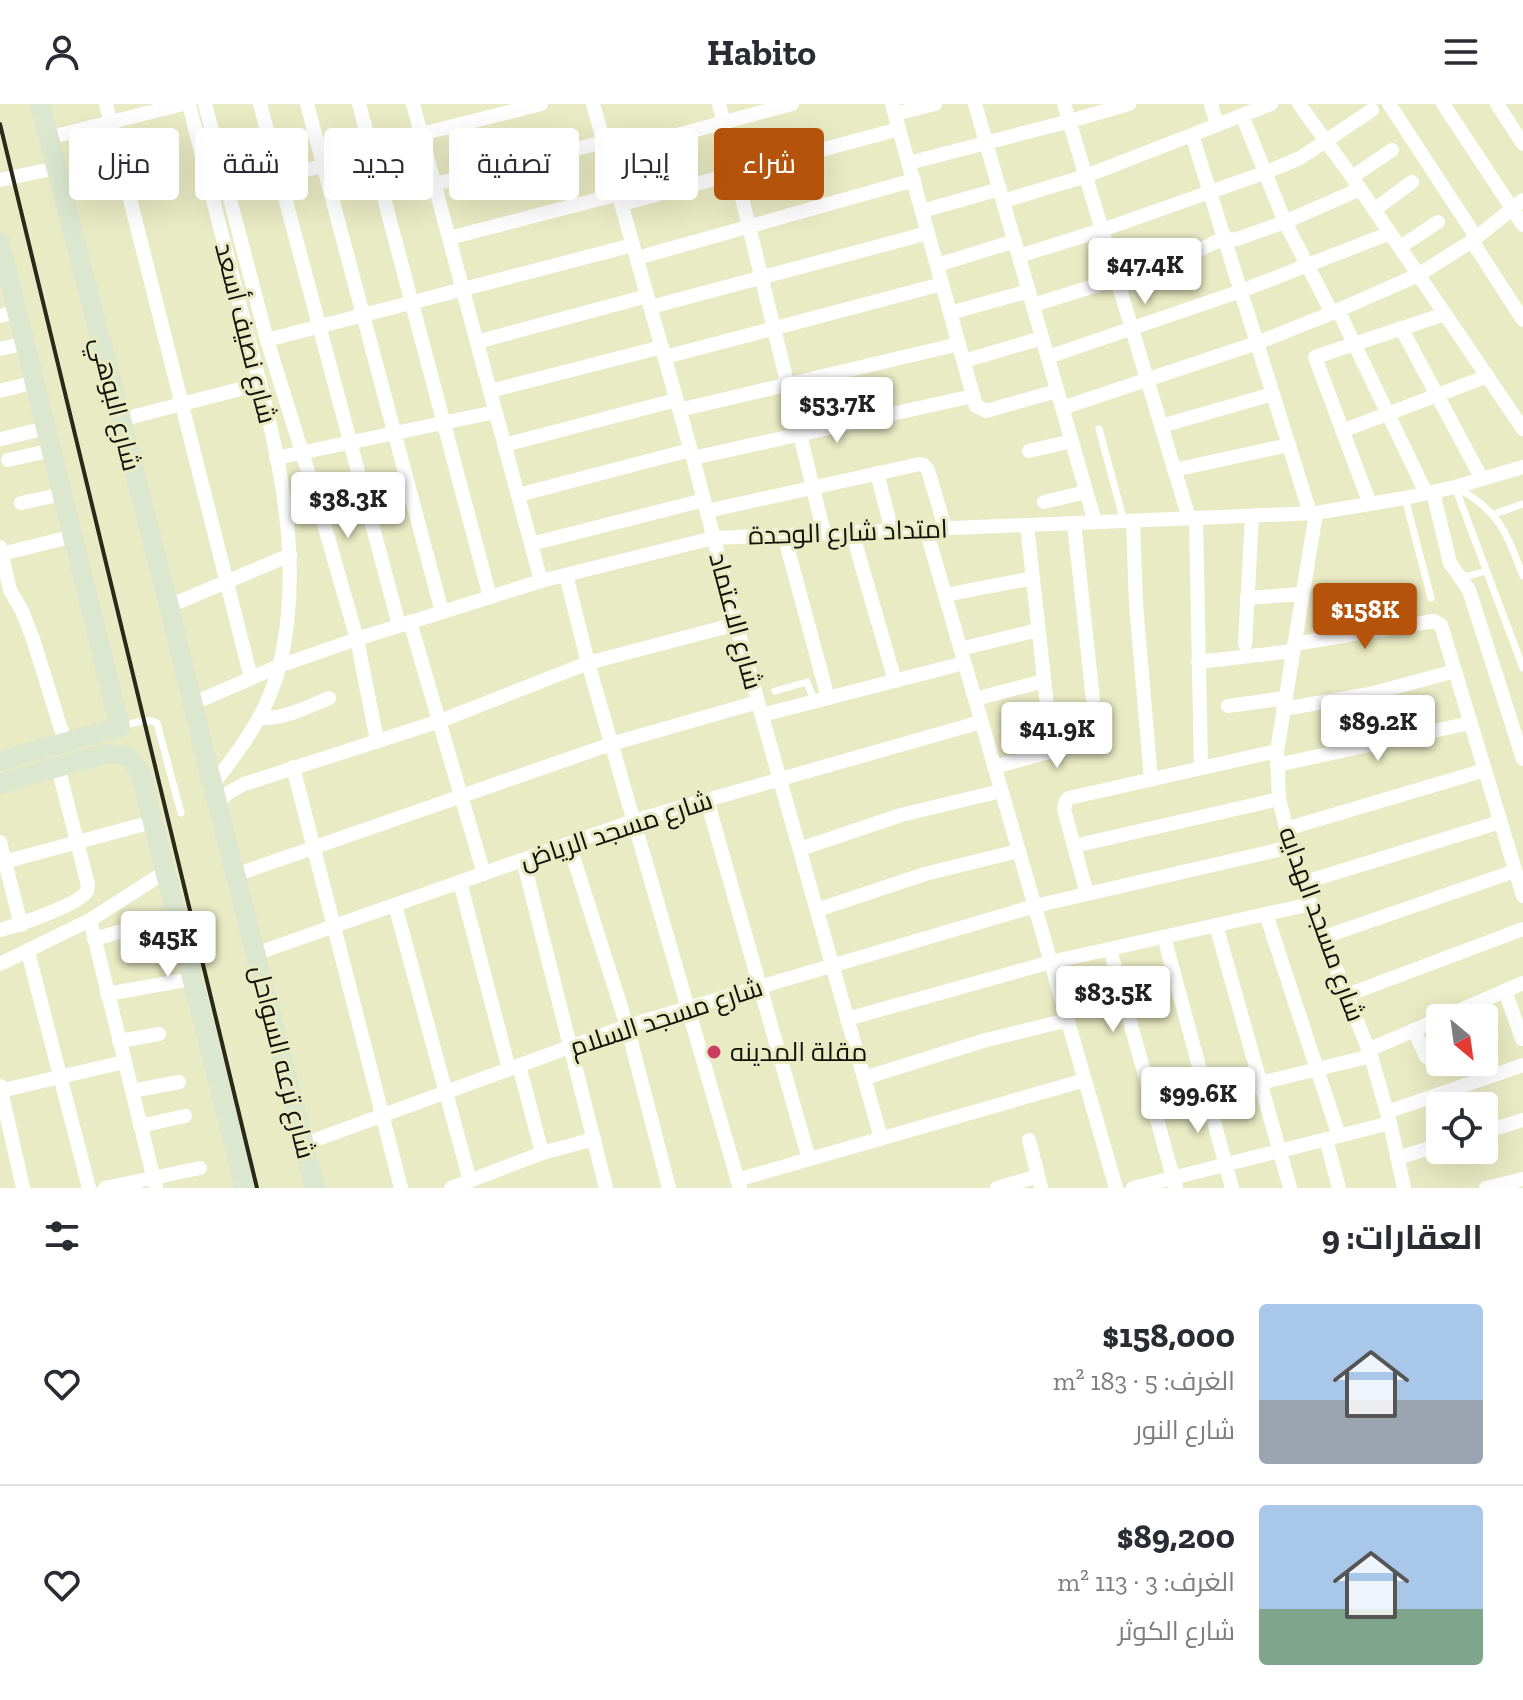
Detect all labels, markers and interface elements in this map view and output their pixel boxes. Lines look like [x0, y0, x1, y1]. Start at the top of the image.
icon: person [40, 30, 84, 74]
icon: menu [1439, 30, 1483, 74]
text: Habito [707, 31, 816, 74]
chip: منزل [69, 128, 179, 200]
chip: شقة [195, 128, 308, 200]
chip: جديد [324, 128, 433, 200]
chip: تصفية [449, 128, 579, 200]
chip: إيجار [595, 128, 698, 200]
chip: شراء [714, 128, 824, 200]
pin: $47.4K [1080, 238, 1210, 306]
street label: شارع نصيف أسعد [207, 239, 285, 427]
text: $47.4K [1106, 248, 1184, 280]
street label: شارع البوهي [79, 334, 148, 475]
pin: $53.7K [772, 377, 902, 445]
text: $53.7K [799, 387, 875, 419]
pin: $38.3K [283, 472, 413, 540]
text: $38.3K [309, 482, 387, 514]
street label: امتداد شارع الوحدة [748, 513, 948, 552]
street label: شارع الاعتماد [701, 549, 770, 693]
pin: $158K [1309, 583, 1421, 651]
text: $158K [1331, 593, 1399, 625]
pin: $89.2K [1313, 695, 1443, 763]
pin: $41.9K [992, 702, 1122, 770]
text: $89.2K [1339, 705, 1417, 737]
text: $41.9K [1019, 712, 1095, 744]
street label: شارع مسجد الرياض [516, 784, 717, 877]
street label: شارع مسجد الهدايه [1271, 822, 1372, 1026]
pin: $45K [121, 911, 215, 979]
text: $45K [139, 921, 197, 953]
street label: شارع ترعه السواحل [242, 962, 323, 1162]
pin: $83.5K [1048, 966, 1178, 1034]
street label: شارع مسجد السلام [565, 971, 767, 1065]
text: $83.5K [1074, 976, 1152, 1008]
north arrow [1426, 1004, 1498, 1076]
map controls [1426, 1004, 1498, 1164]
place label: مقلة المدينه [730, 1036, 867, 1068]
marker: مقلة المدينه [705, 1043, 723, 1061]
pin: $99.6K [1133, 1067, 1263, 1135]
text: $99.6K [1159, 1077, 1237, 1109]
button: locate [1426, 1092, 1498, 1164]
icon: filters [40, 1214, 84, 1258]
text: العقارات: 9 [1322, 1217, 1483, 1258]
text: $158,000 [1102, 1315, 1235, 1356]
icon: home [1323, 1336, 1419, 1432]
icon: heart [40, 1362, 84, 1406]
text: الغرف: 5 · 183 m² [1053, 1365, 1235, 1397]
text: شارع النور [1135, 1414, 1235, 1446]
text: $89,200 [1117, 1516, 1235, 1557]
icon: home [1323, 1537, 1419, 1633]
icon: heart [40, 1563, 84, 1607]
text: الغرف: 3 · 113 m² [1058, 1566, 1235, 1598]
text: شارع الكوثر [1118, 1615, 1235, 1647]

